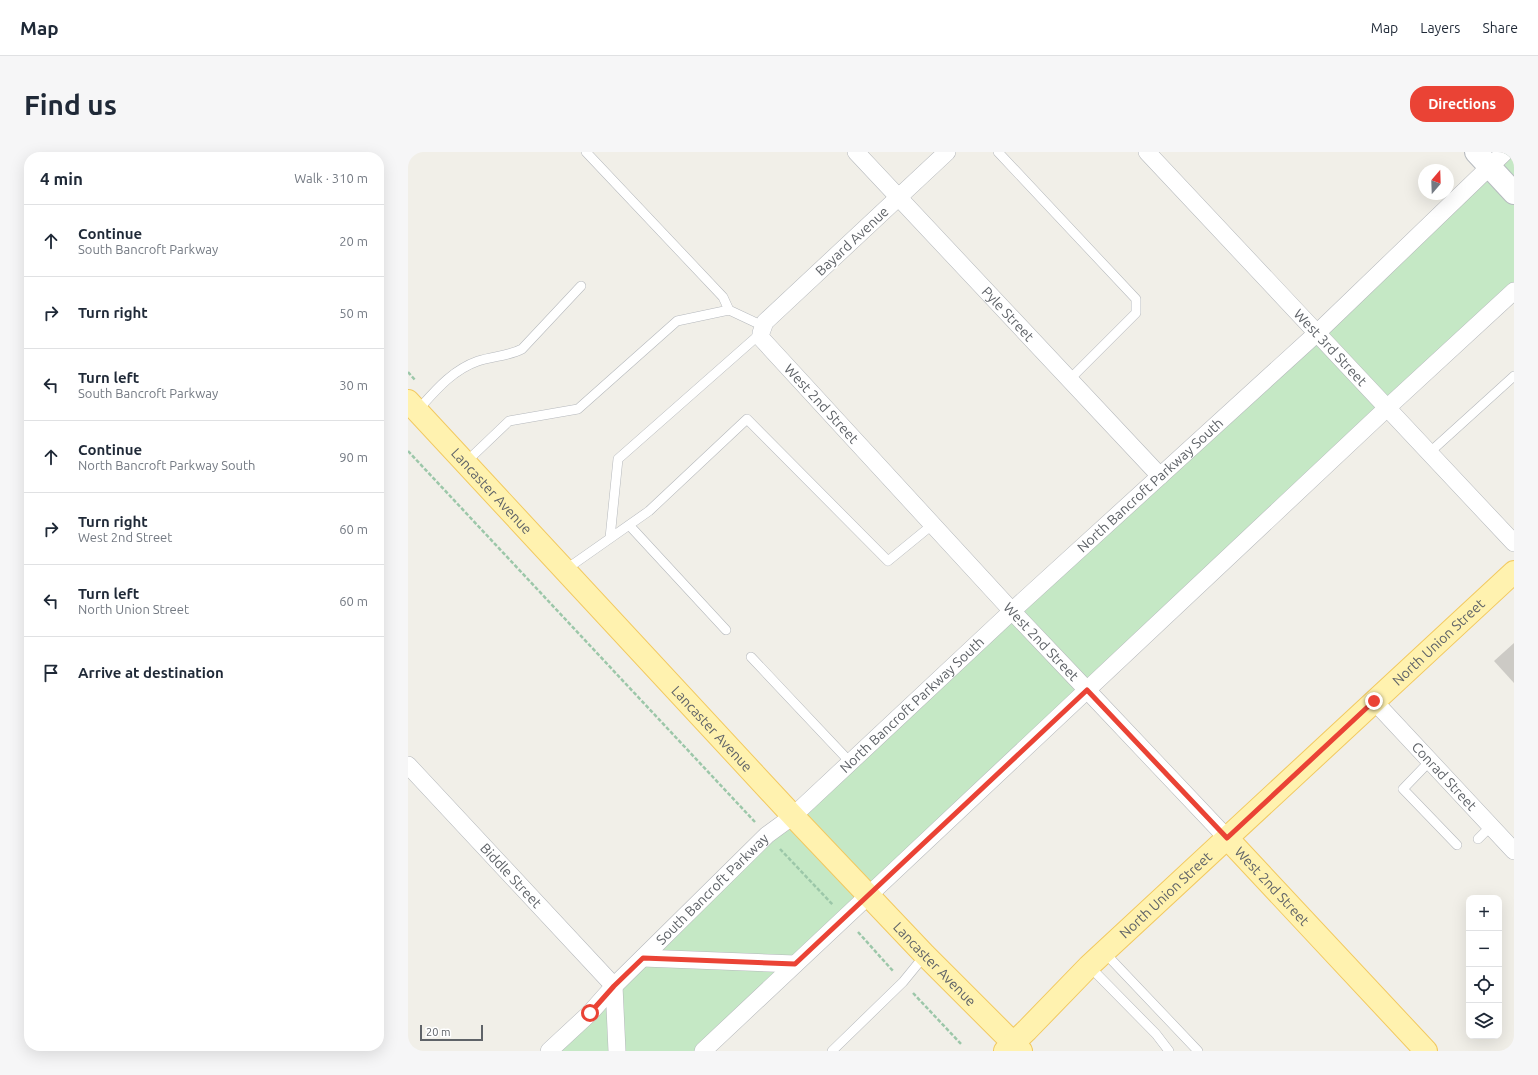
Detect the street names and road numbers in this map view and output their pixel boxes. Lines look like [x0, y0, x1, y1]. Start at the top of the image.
street label: Bayard Avenue [812, 203, 892, 279]
street label: Pyle Street [978, 283, 1038, 345]
street label: West 3rd Street [1291, 306, 1370, 389]
street label: West 2nd Street [781, 361, 862, 447]
street label: North Bancroft Parkway South [1074, 415, 1226, 556]
street label: Lancaster Avenue [448, 445, 535, 537]
street label: North Union Street [1389, 595, 1488, 689]
street label: West 2nd Street [1000, 599, 1082, 685]
street label: North Bancroft Parkway South [837, 634, 987, 776]
street label: Lancaster Avenue [668, 683, 756, 775]
street label: Conrad Street [1408, 739, 1480, 814]
street label: South Bancroft Parkway [653, 830, 772, 948]
street label: Biddle Street [477, 840, 545, 911]
street label: West 2nd Street [1231, 844, 1313, 929]
street label: North Union Street [1116, 848, 1215, 942]
street label: Lancaster Avenue [890, 919, 979, 1009]

